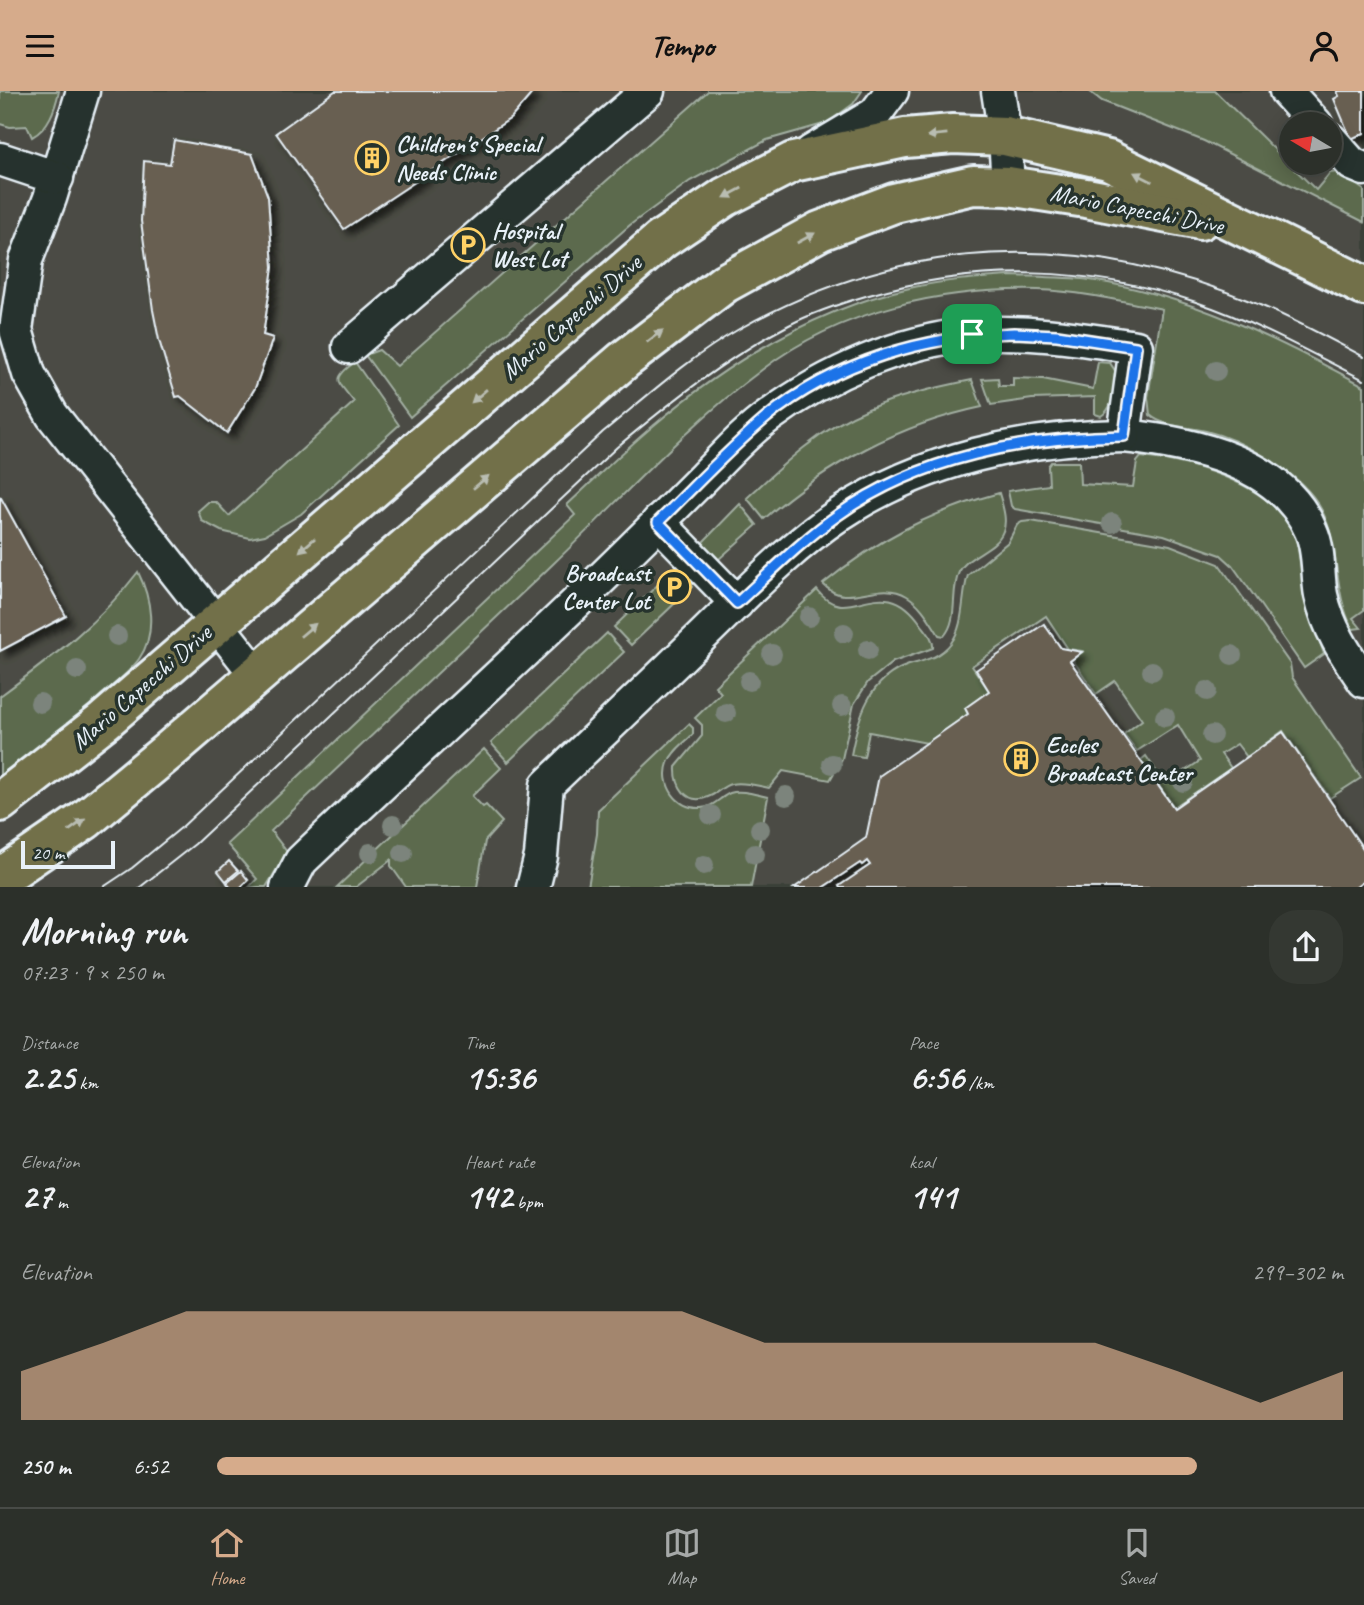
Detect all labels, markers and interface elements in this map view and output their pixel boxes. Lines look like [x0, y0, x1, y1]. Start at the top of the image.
text: Tempo [650, 25, 714, 66]
icon: menu [21, 27, 59, 65]
icon: person [1305, 27, 1343, 65]
north arrow [1279, 112, 1342, 175]
map controls [1279, 112, 1342, 175]
place label: Children's Special Needs Clinic [396, 129, 544, 187]
one-way arrow [926, 130, 948, 141]
building icon: Children's Special Needs Clinic [353, 139, 391, 177]
one-way arrow [1133, 172, 1153, 183]
street label: Mario Capecchi Drive [1048, 178, 1228, 241]
one-way arrow [723, 187, 742, 199]
place label: Hospital West Lot [492, 216, 571, 274]
parking icon: Hospital West Lot [449, 226, 487, 264]
one-way arrow [797, 232, 816, 244]
street label: Mario Capecchi Drive [495, 247, 649, 386]
pin [942, 304, 1002, 364]
icon: arrive [953, 315, 991, 353]
one-way arrow [646, 330, 664, 344]
one-way arrow [470, 388, 488, 404]
one-way arrow [472, 475, 489, 490]
one-way arrow [298, 537, 316, 553]
place label: Broadcast Center Lot [562, 558, 653, 616]
parking icon: Broadcast Center Lot [655, 568, 693, 606]
street label: Mario Capecchi Drive [65, 617, 219, 756]
one-way arrow [299, 623, 316, 638]
place label: Eccles Broadcast Center [1046, 730, 1194, 788]
building icon: Eccles Broadcast Center [1002, 740, 1040, 778]
one-way arrow [67, 819, 86, 832]
scale bar [21, 839, 116, 870]
text: 20 m [32, 841, 64, 865]
text: Morning run [21, 908, 187, 955]
button: share [1269, 910, 1343, 984]
text: 07:23 · 9 × 250 m [21, 958, 164, 987]
text: Distance [21, 1031, 78, 1055]
text: Time [465, 1031, 494, 1055]
text: Pace [909, 1031, 938, 1055]
text: 2.25 [21, 1055, 75, 1100]
text: 15:36 [465, 1055, 535, 1100]
text: 6:56 [909, 1055, 964, 1100]
text: km [75, 1071, 98, 1095]
text: /km [964, 1071, 994, 1095]
text: Elevation [21, 1150, 79, 1174]
text: Heart rate [465, 1150, 534, 1174]
text: kcal [909, 1150, 934, 1174]
text: 27 [21, 1174, 52, 1219]
text: 142 [465, 1174, 512, 1219]
text: 141 [909, 1174, 956, 1219]
text: m [52, 1190, 68, 1214]
text: bpm [512, 1190, 543, 1214]
text: Elevation [21, 1258, 92, 1287]
text: 299–302 m [1252, 1258, 1343, 1287]
text: 250 m [21, 1452, 70, 1481]
text: 6:52 [133, 1452, 169, 1481]
tab: Home [208, 1524, 246, 1590]
tab: Map [663, 1524, 701, 1590]
tab: Saved [1118, 1524, 1156, 1590]

